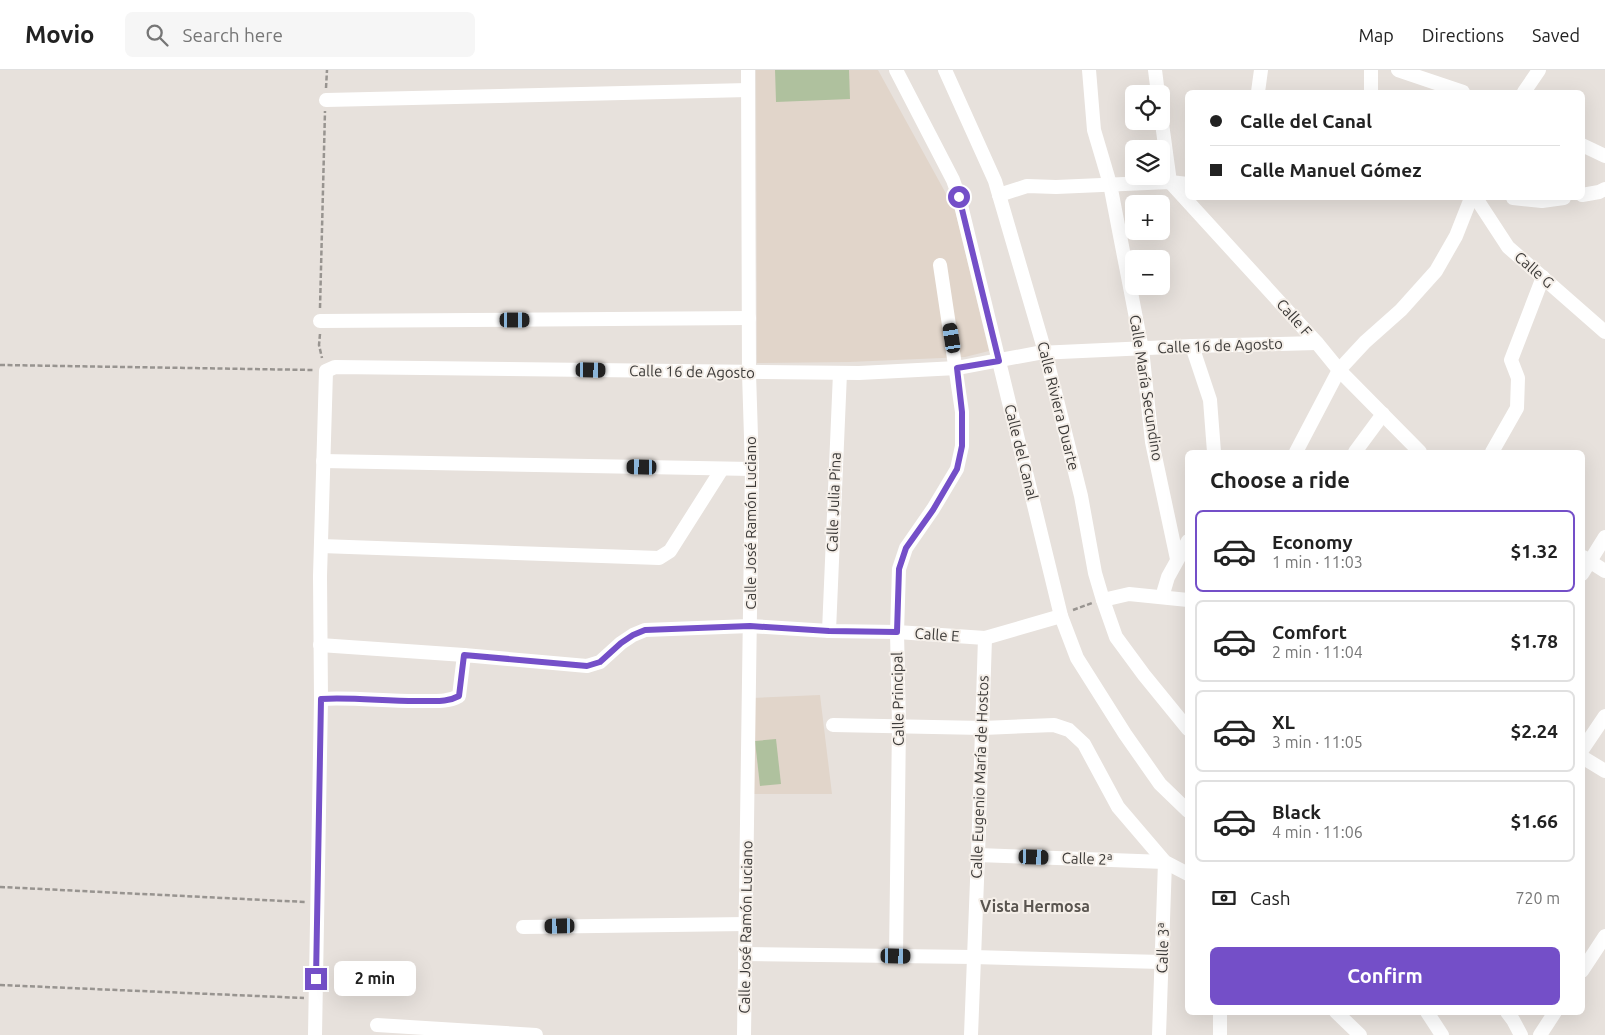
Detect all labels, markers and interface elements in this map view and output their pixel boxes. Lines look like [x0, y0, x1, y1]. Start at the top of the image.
search box [125, 12, 475, 57]
text: Movio [25, 21, 95, 48]
icon: search [143, 21, 171, 49]
text: Search here [183, 24, 283, 46]
text: Map [1358, 25, 1394, 45]
text: Directions [1422, 25, 1504, 45]
text: Saved [1532, 25, 1580, 45]
map controls [1125, 85, 1170, 295]
button: locate [1125, 85, 1170, 130]
text: Calle del Canal [1240, 110, 1372, 132]
button: layers [1125, 140, 1170, 185]
text: Calle Manuel Gómez [1240, 159, 1421, 181]
route start [948, 186, 970, 208]
button: + [1125, 195, 1170, 240]
street label: Calle G [1511, 248, 1557, 291]
button: − [1125, 250, 1170, 295]
street label: Calle F [1273, 295, 1316, 340]
car [500, 313, 530, 328]
street label: Calle María Secundino [1127, 314, 1166, 462]
car [942, 322, 961, 354]
street label: Calle 16 de Agosto [1157, 335, 1283, 356]
street label: Calle Riviera Duarte [1034, 340, 1083, 472]
car [575, 362, 606, 378]
street label: Calle 16 de Agosto [629, 362, 755, 381]
street label: Calle del Canal [1001, 402, 1042, 502]
street label: Calle José Ramón Luciano [742, 436, 759, 610]
street label: Calle Julia Pina [823, 452, 844, 552]
car [626, 459, 657, 475]
text: Choose a ride [1210, 467, 1350, 492]
icon: car [1212, 529, 1257, 574]
text: Economy [1272, 531, 1353, 553]
text: $1.32 [1510, 540, 1558, 562]
text: 1 min · 11:03 [1272, 553, 1363, 571]
icon: car [1212, 619, 1257, 664]
text: Comfort [1272, 621, 1347, 643]
street label: Calle E [914, 624, 960, 645]
text: $1.78 [1510, 630, 1558, 652]
text: 2 min · 11:04 [1272, 643, 1363, 661]
street label: Calle Principal [888, 652, 907, 746]
street label: Calle Eugenio María de Hostos [967, 675, 992, 879]
icon: car [1212, 709, 1257, 754]
text: XL [1272, 711, 1295, 733]
text: $2.24 [1510, 720, 1558, 742]
text: 3 min · 11:05 [1272, 733, 1363, 751]
icon: car [1212, 799, 1257, 844]
text: Black [1272, 801, 1321, 823]
text: $1.66 [1510, 810, 1558, 832]
text: 4 min · 11:06 [1272, 823, 1363, 841]
street label: Calle José Ramón Luciano [735, 840, 756, 1014]
car [1018, 849, 1049, 865]
street label: Calle 2ª [1061, 849, 1113, 868]
icon: cash [1210, 884, 1238, 912]
text: Cash [1250, 887, 1291, 909]
text: 720 m [1515, 889, 1560, 907]
district label: Vista Hermosa [980, 897, 1090, 915]
car [544, 918, 575, 934]
street label: Calle 3ª [1153, 922, 1172, 974]
button: Confirm [1210, 947, 1560, 1005]
car [880, 948, 911, 964]
callout: 2 min [334, 962, 416, 996]
route end [305, 968, 327, 990]
text: 2 min [355, 969, 395, 987]

